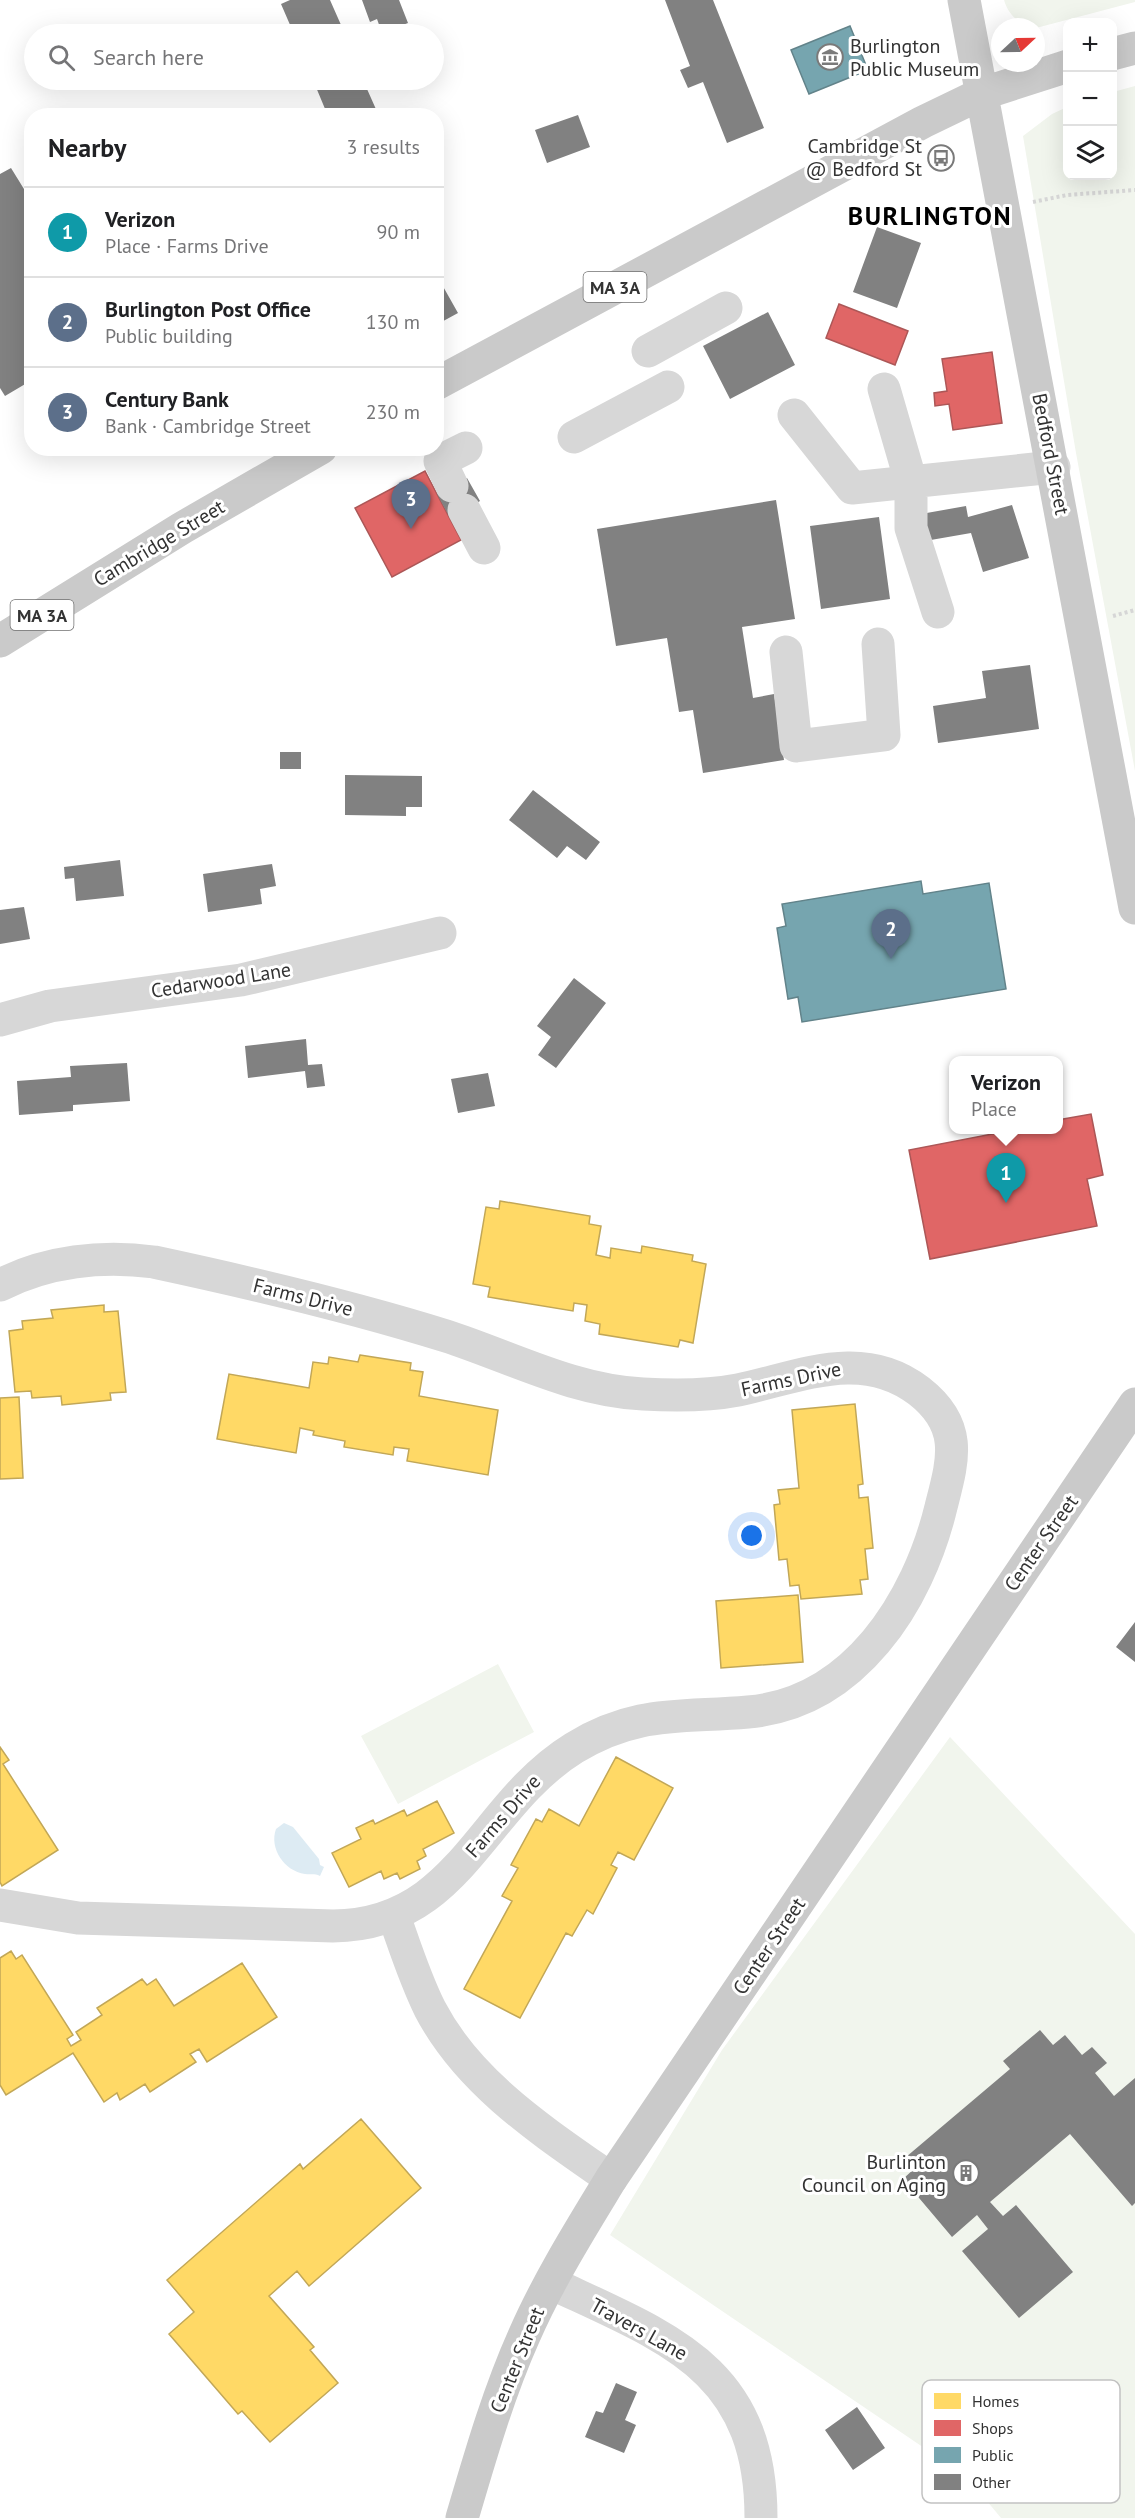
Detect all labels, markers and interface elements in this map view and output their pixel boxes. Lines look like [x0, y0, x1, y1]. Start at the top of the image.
north arrow [991, 18, 1045, 72]
map controls [1063, 18, 1117, 180]
button: + [1063, 18, 1117, 72]
search box [24, 24, 444, 90]
place label: Burlington Public Museum [850, 33, 979, 82]
icon: search [45, 41, 78, 74]
museum icon: Burlington Public Museum [815, 42, 845, 72]
text: Search here [93, 43, 204, 71]
button: − [1063, 72, 1117, 126]
button: layers [1063, 126, 1117, 180]
text: Nearby [48, 131, 126, 164]
place label: Cambridge St @ Bedford St [806, 133, 922, 182]
text: 3 results [347, 134, 420, 160]
bus stop icon: Cambridge St @ Bedford St [926, 143, 956, 173]
district label: BURLINGTON [848, 199, 1012, 232]
text: Verizon [105, 205, 175, 233]
text: 1 [62, 219, 73, 245]
text: 90 m [377, 219, 420, 245]
text: Place · Farms Drive [105, 233, 269, 259]
road number: MA 3A [584, 272, 646, 302]
text: Burlington Post Office [105, 295, 311, 323]
text: 2 [62, 309, 73, 335]
text: 130 m [366, 309, 420, 335]
text: Public building [105, 323, 233, 349]
text: Century Bank [105, 385, 229, 413]
street label: Bedford Street [1026, 391, 1076, 517]
text: 3 [62, 399, 73, 425]
text: 230 m [366, 399, 420, 425]
text: Bank · Cambridge Street [105, 413, 311, 439]
pin: 3 [392, 480, 430, 529]
street label: Cambridge Street [89, 494, 229, 592]
road number: MA 3A [10, 600, 74, 630]
pin: 2 [872, 910, 910, 959]
street label: Cedarwood Lane [149, 956, 293, 1004]
popup [949, 1056, 1063, 1134]
text: Verizon [971, 1068, 1041, 1096]
text: Place [971, 1096, 1017, 1122]
pin: 1 [986, 1154, 1026, 1203]
street label: Farms Drive [250, 1272, 356, 1322]
street label: Farms Drive [738, 1356, 844, 1402]
street label: Center Street [998, 1490, 1084, 1596]
your location [737, 1521, 766, 1550]
street label: Farms Drive [460, 1769, 546, 1863]
street label: Center Street [727, 1892, 811, 2000]
place label: Burlinton Council on Aging [802, 2149, 946, 2198]
building icon: Burlinton Council on Aging [951, 2158, 981, 2188]
street label: Travers Lane [586, 2292, 692, 2366]
street label: Center Street [484, 2303, 550, 2417]
legend [922, 2380, 1120, 2503]
text: Homes [972, 2391, 1019, 2411]
text: Shops [972, 2418, 1013, 2438]
text: Public [972, 2445, 1014, 2465]
text: Other [972, 2472, 1011, 2492]

